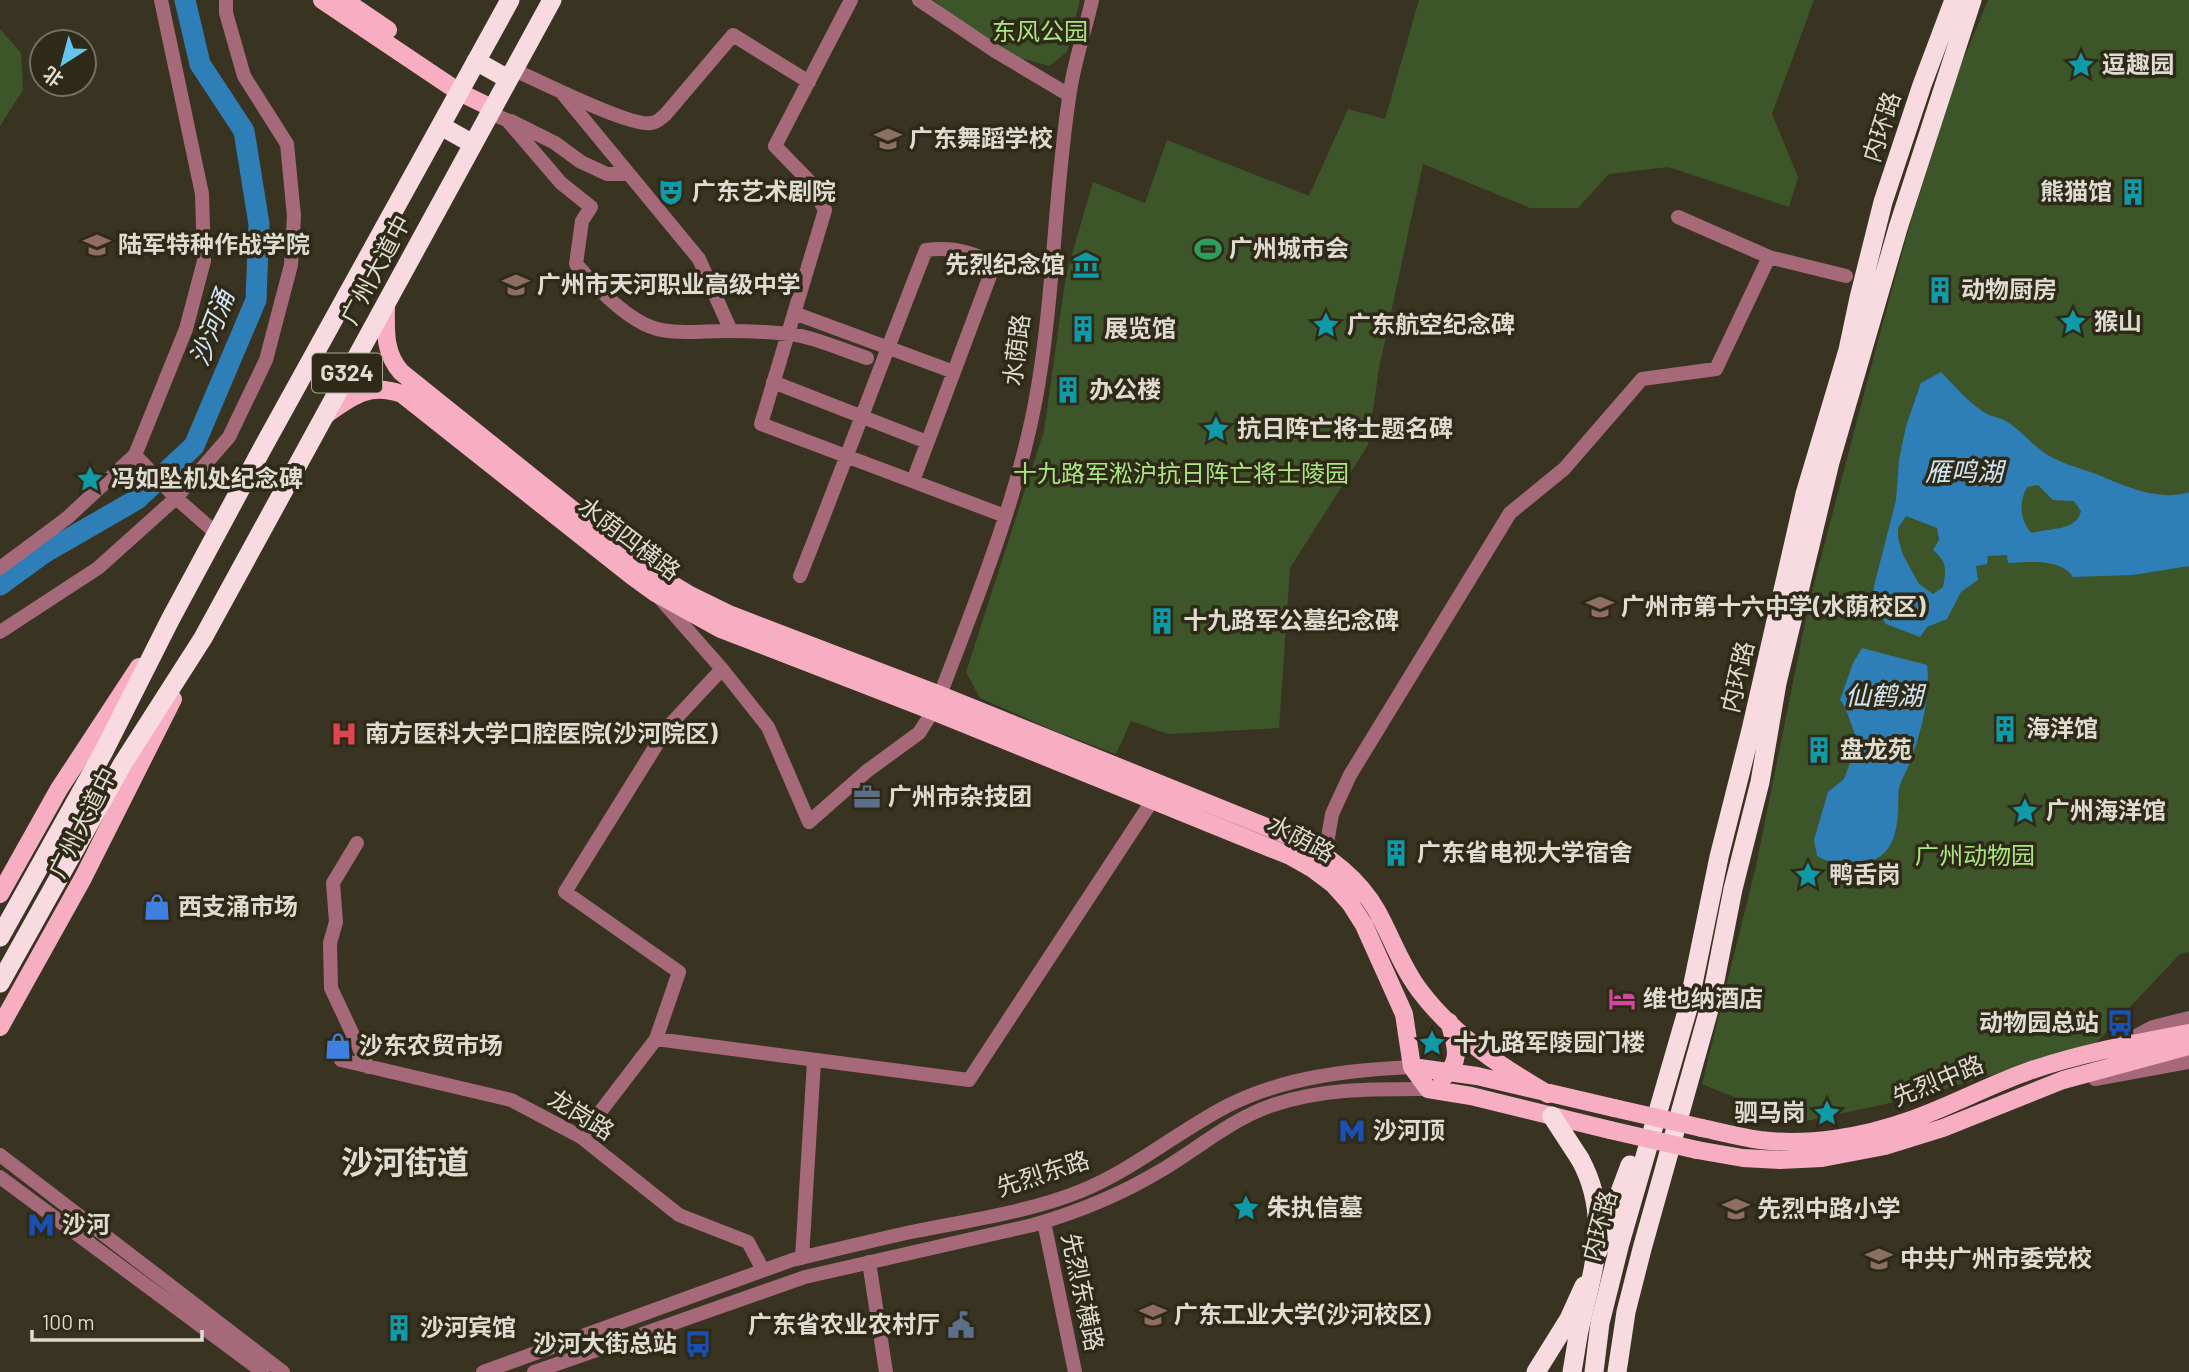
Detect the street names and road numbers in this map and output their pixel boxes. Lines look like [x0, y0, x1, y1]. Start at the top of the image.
street label: 内环路 [1856, 88, 1905, 165]
street label: 广州大道中 [334, 210, 416, 329]
street label: 水荫路 [997, 312, 1034, 387]
road number: G324 [312, 354, 382, 392]
street label: 水荫四横路 [573, 490, 687, 585]
street label: 内环路 [1714, 638, 1759, 715]
street label: 广州大道中 [42, 762, 122, 882]
street label: 水荫路 [1263, 808, 1340, 867]
street label: 先烈中路 [1888, 1048, 1987, 1111]
street label: 龙岗路 [544, 1082, 620, 1145]
street label: 先烈东路 [992, 1144, 1093, 1201]
street label: 内环路 [1575, 1187, 1622, 1264]
street label: 先烈东横路 [1057, 1230, 1110, 1353]

